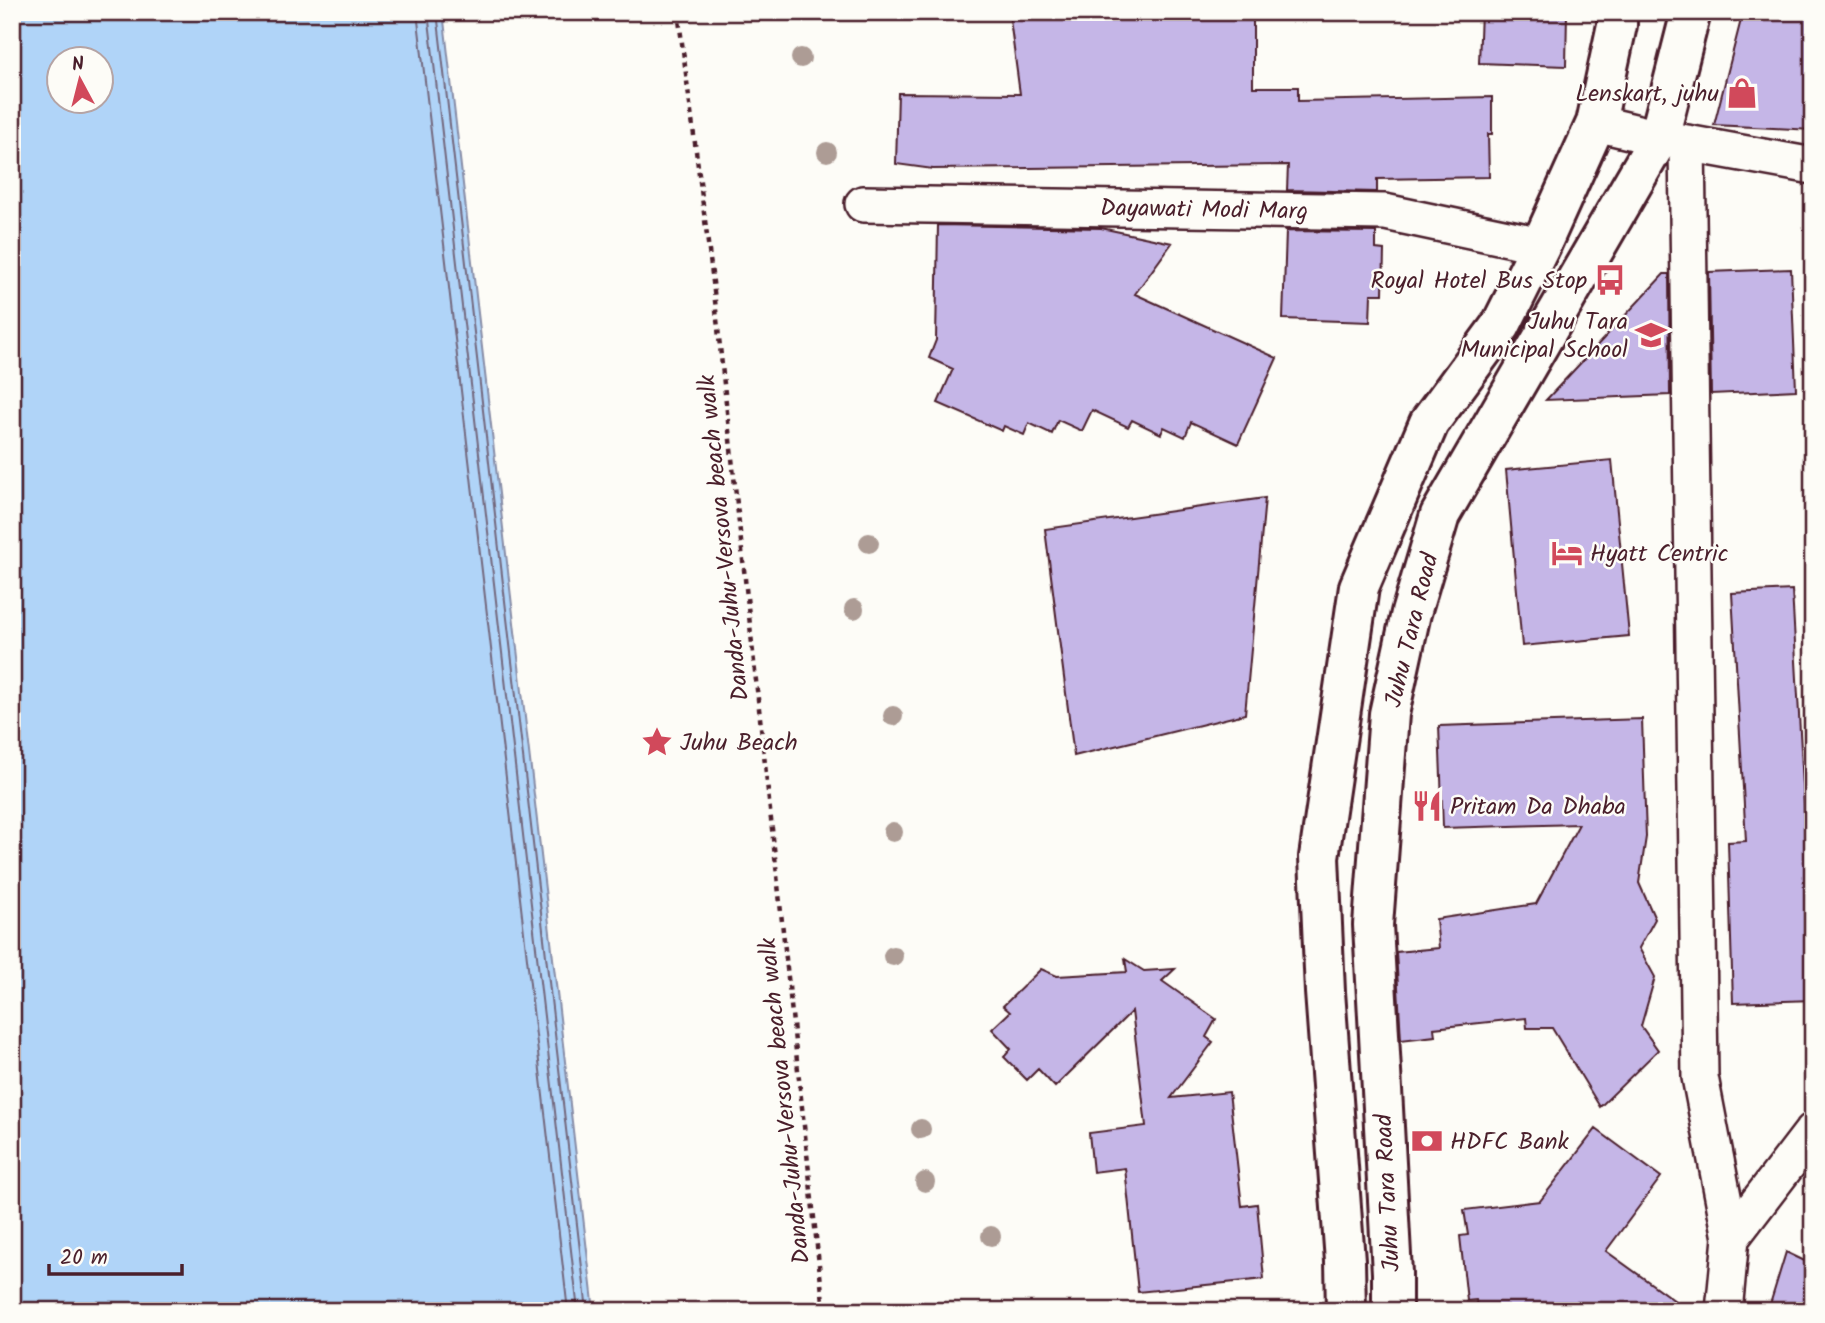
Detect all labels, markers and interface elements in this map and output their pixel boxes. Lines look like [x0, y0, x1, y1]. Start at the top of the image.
north arrow [46, 46, 116, 116]
text: N [70, 49, 86, 81]
place label: Lenskart, juhu [1575, 75, 1719, 114]
shop icon: Lenskart, juhu [1725, 76, 1759, 110]
street label: Dayawati Modi Marg [1100, 189, 1308, 232]
place label: Royal Hotel Bus Stop [1370, 262, 1588, 301]
bus stop icon: Royal Hotel Bus Stop [1593, 263, 1627, 297]
place label: Juhu Tara Municipal School [1460, 303, 1628, 370]
school or university icon: Juhu Tara Municipal School [1634, 318, 1668, 352]
street label: Danda-Juhu-Versova beach walk [688, 372, 761, 703]
place label: Hyatt Centric [1590, 535, 1728, 574]
hotel icon: Hyatt Centric [1550, 536, 1584, 570]
street label: Juhu Tara Road [1374, 548, 1451, 712]
place label: Juhu Beach [680, 724, 798, 763]
place icon: Juhu Beach [640, 725, 674, 759]
place label: Pritam Da Dhaba [1450, 788, 1626, 827]
restaurant icon: Pritam Da Dhaba [1410, 789, 1444, 823]
street label: Danda-Juhu-Versova beach walk [749, 935, 822, 1266]
street label: Juhu Tara Road [1365, 1112, 1412, 1273]
place label: HDFC Bank [1450, 1123, 1569, 1162]
bank icon: HDFC Bank [1410, 1124, 1444, 1158]
scale bar [49, 1232, 182, 1276]
text: 20 m [60, 1242, 108, 1275]

